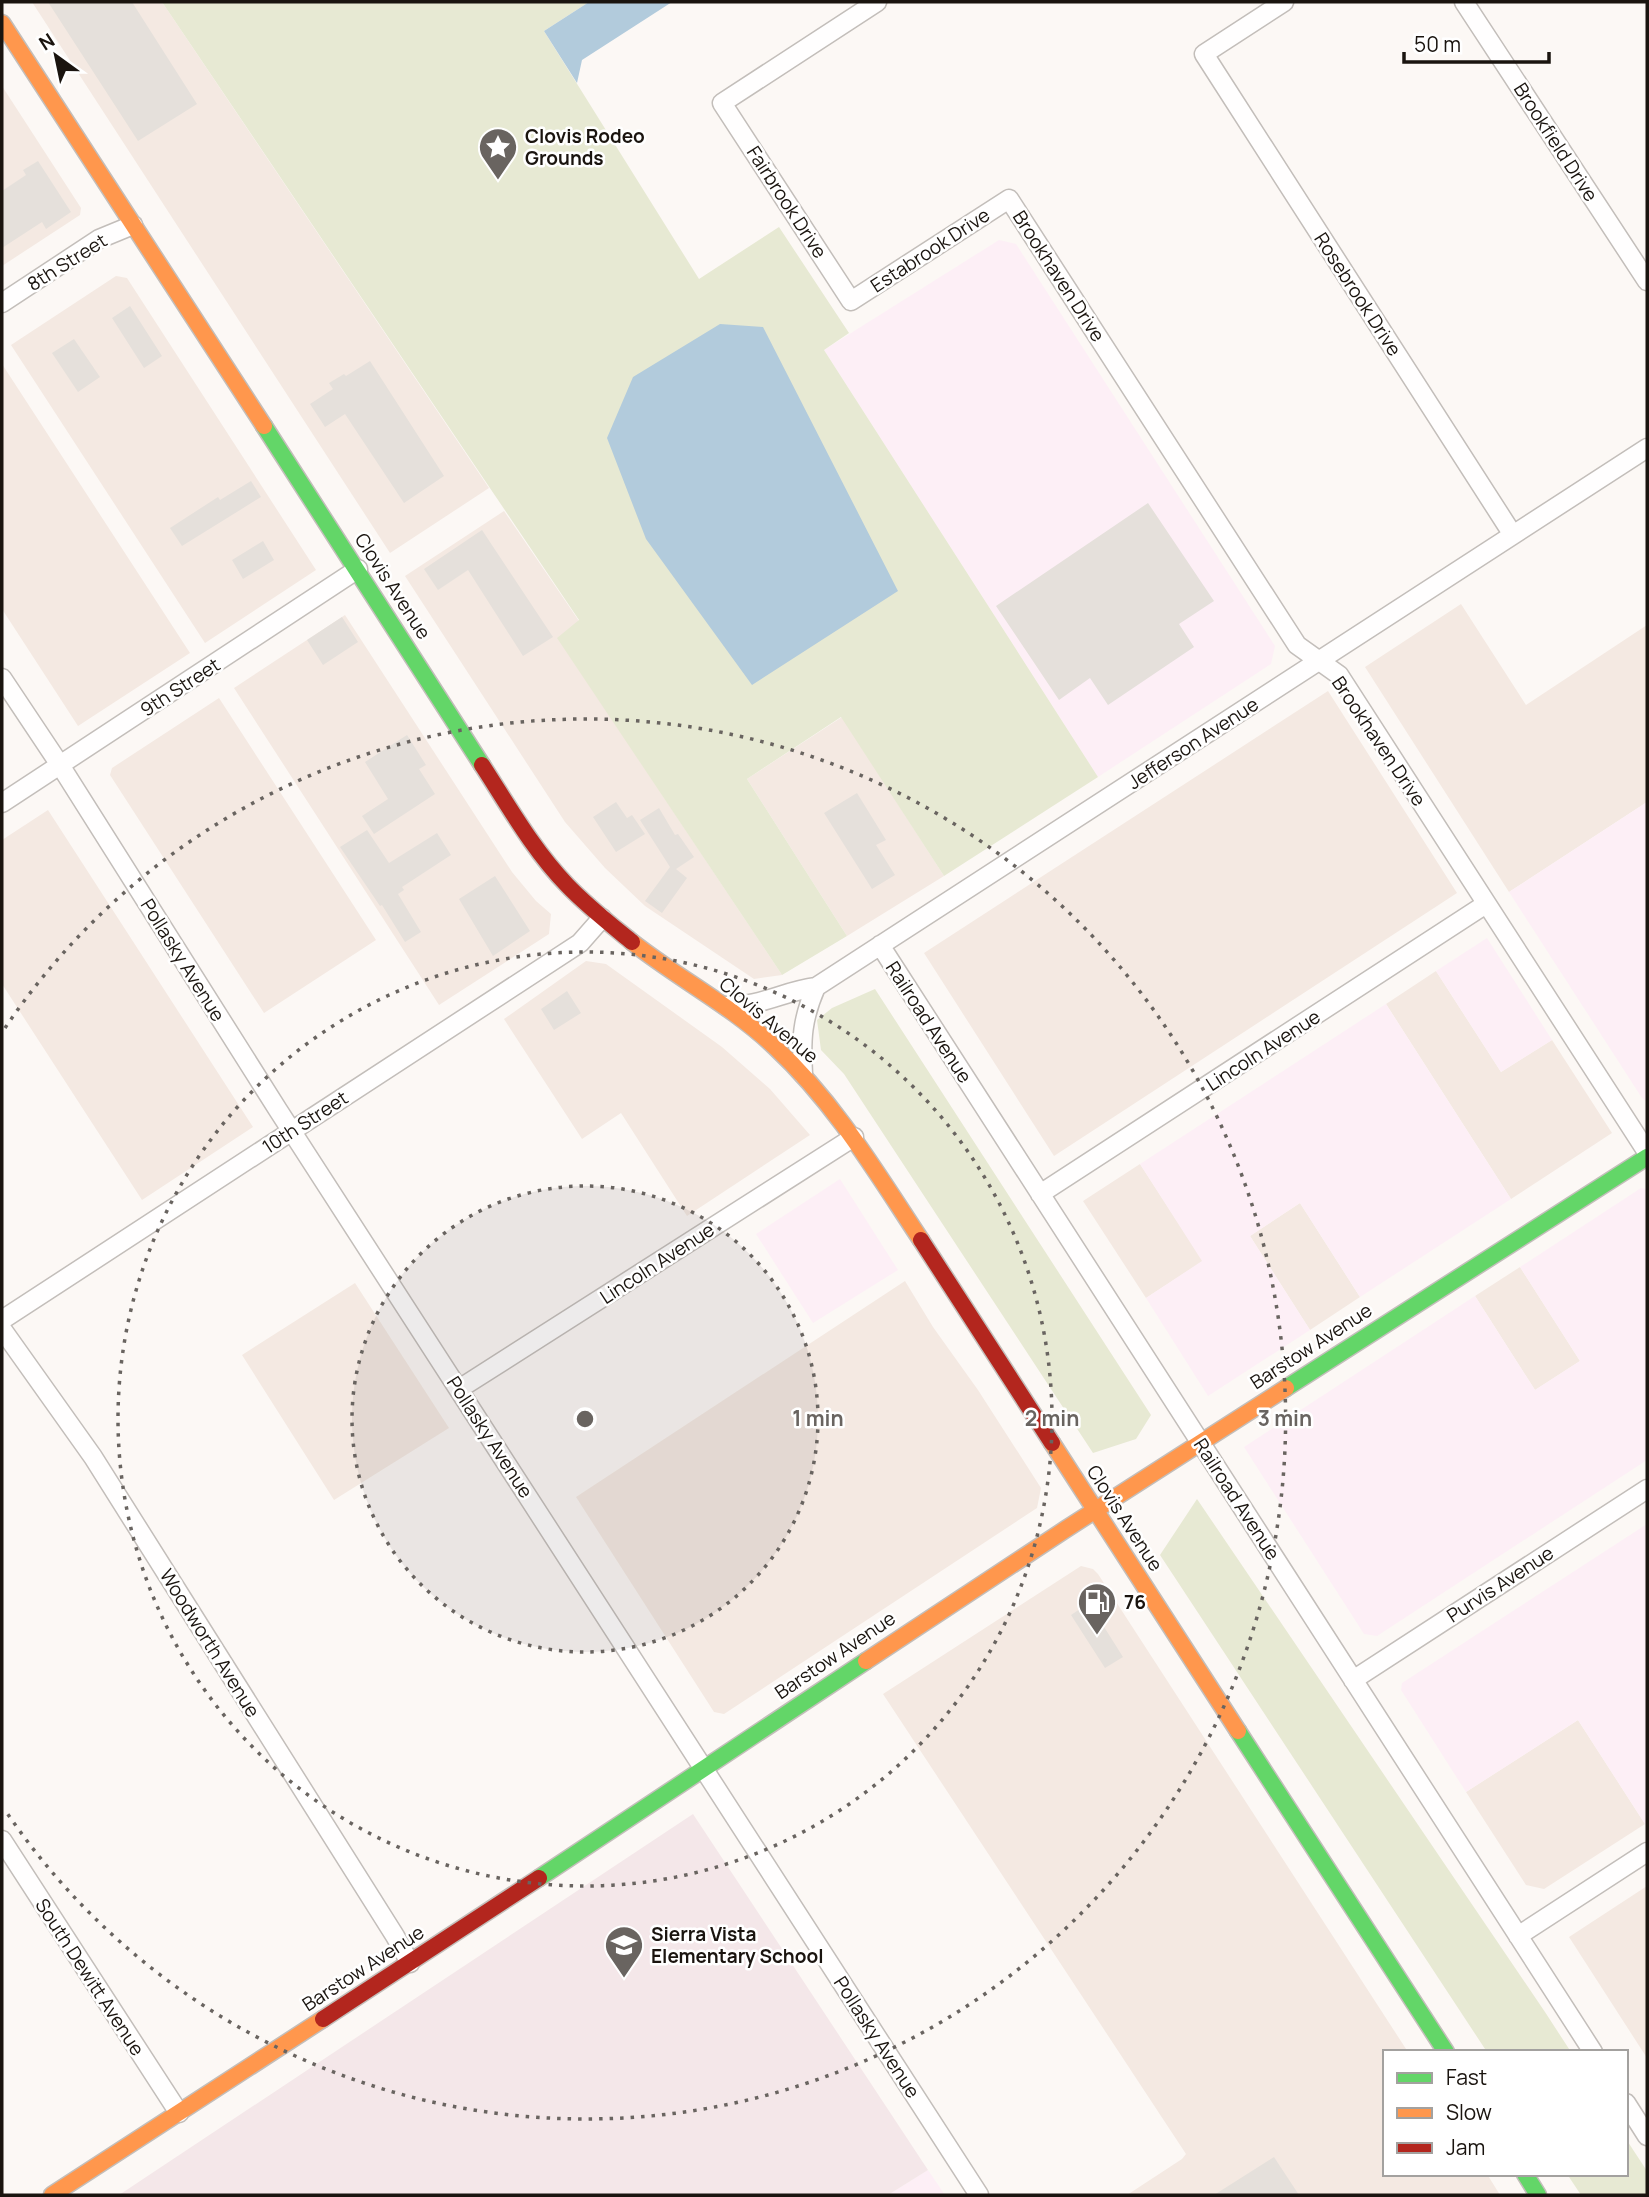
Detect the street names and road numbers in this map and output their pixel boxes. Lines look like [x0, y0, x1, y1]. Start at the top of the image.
street label: Brookfield Drive [1508, 78, 1604, 206]
street label: Fairbrook Drive [741, 141, 833, 263]
street label: Estabrook Drive [865, 202, 995, 298]
street label: Brookhaven Drive [1007, 205, 1111, 347]
street label: 8th Street [22, 227, 112, 297]
street label: Rosebrook Drive [1308, 227, 1408, 361]
street label: Clovis Avenue [349, 528, 437, 644]
street label: 9th Street [135, 652, 225, 722]
street label: Brookhaven Drive [1326, 671, 1432, 811]
street label: Jefferson Avenue [1123, 691, 1263, 795]
street label: Pollasky Avenue [135, 894, 231, 1026]
street label: Railroad Avenue [880, 956, 978, 1088]
street label: Clovis Avenue [714, 971, 824, 1069]
street label: Lincoln Avenue [1201, 1003, 1325, 1097]
street label: 10th Street [257, 1085, 353, 1159]
street label: Lincoln Avenue [595, 1216, 719, 1310]
street label: Barstow Avenue [1245, 1297, 1377, 1395]
street label: Pollasky Avenue [441, 1371, 539, 1503]
street label: Railroad Avenue [1188, 1433, 1286, 1565]
street label: Clovis Avenue [1081, 1460, 1169, 1576]
street label: Purvis Avenue [1442, 1540, 1558, 1628]
street label: Woodworth Avenue [154, 1564, 266, 1722]
street label: Barstow Avenue [770, 1605, 900, 1705]
street label: South Dewitt Avenue [29, 1893, 151, 2061]
street label: Barstow Avenue [297, 1919, 429, 2017]
street label: Pollasky Avenue [828, 1971, 926, 2103]

